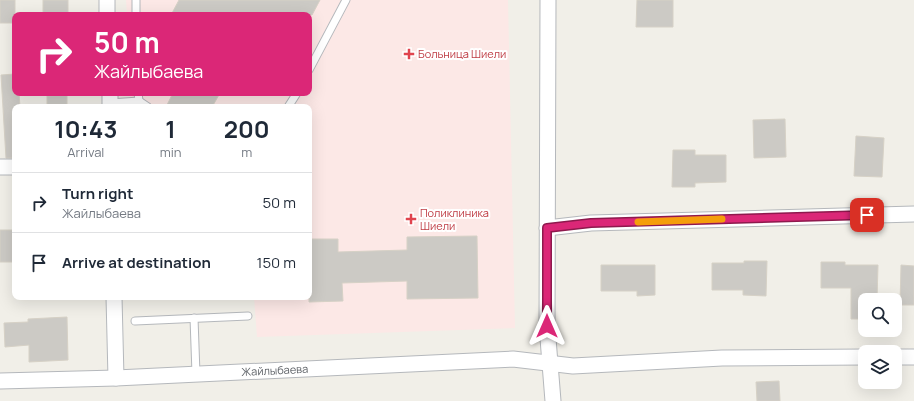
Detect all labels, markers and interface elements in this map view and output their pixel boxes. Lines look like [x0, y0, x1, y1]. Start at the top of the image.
text: 50 m [94, 23, 160, 61]
icon: right [28, 28, 80, 80]
place label: Больница Шиели [418, 46, 506, 61]
marker: Больница Шиели [403, 48, 415, 60]
text: Жайлыбаева [94, 59, 203, 83]
text: 10:43 [54, 112, 117, 145]
text: 1 [165, 112, 176, 145]
text: 200 [224, 112, 270, 145]
text: Arrival [67, 143, 104, 161]
text: min [160, 143, 181, 161]
text: m [241, 143, 252, 161]
text: Turn right [62, 183, 133, 204]
icon: right [28, 192, 50, 214]
text: 50 m [262, 192, 296, 213]
pin [850, 198, 884, 232]
text: Жайлыбаева [62, 204, 141, 222]
icon: arrive [856, 204, 878, 226]
place label: Поликлиника Шиели [420, 205, 489, 233]
marker: Поликлиника Шиели [405, 213, 417, 225]
icon: arrive [28, 252, 50, 274]
text: Arrive at destination [62, 252, 211, 273]
text: 150 m [257, 252, 296, 273]
map controls [858, 293, 902, 389]
button: search [858, 293, 902, 337]
position arrow [526, 305, 568, 347]
button: layers [858, 345, 902, 389]
street label: Жайлыбаева [241, 361, 309, 379]

